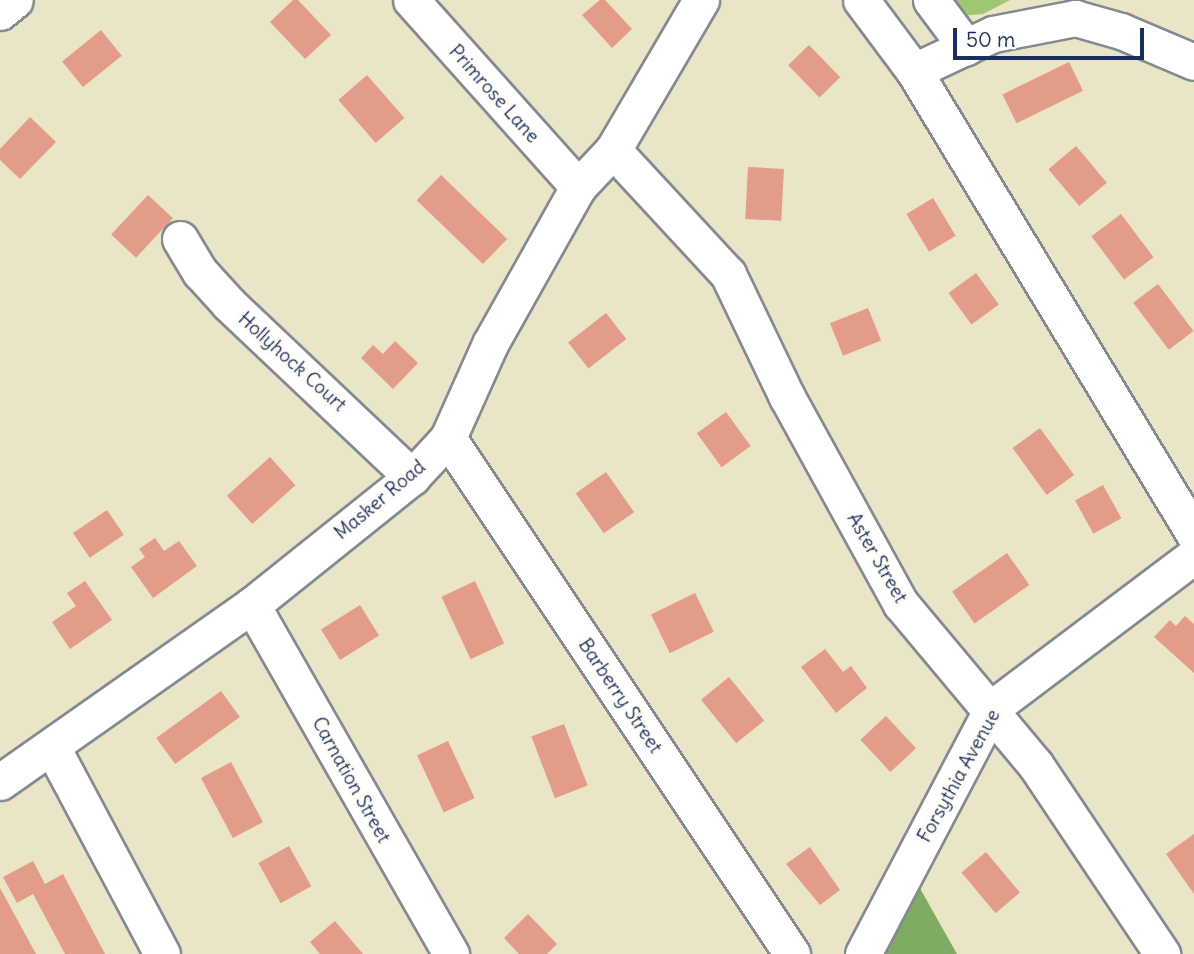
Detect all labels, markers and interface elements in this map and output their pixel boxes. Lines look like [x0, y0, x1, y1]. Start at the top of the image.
scale bar [956, 14, 1147, 58]
text: 50 m [966, 26, 1015, 53]
street label: Primrose Lane [444, 40, 544, 148]
street label: Hollyhock Court [233, 308, 351, 416]
street label: Masker Road [330, 455, 430, 545]
street label: Aster Street [842, 509, 912, 607]
street label: Barberry Street [573, 634, 667, 758]
street label: Forsythia Avenue [913, 706, 1005, 846]
street label: Carnation Street [307, 713, 395, 847]

